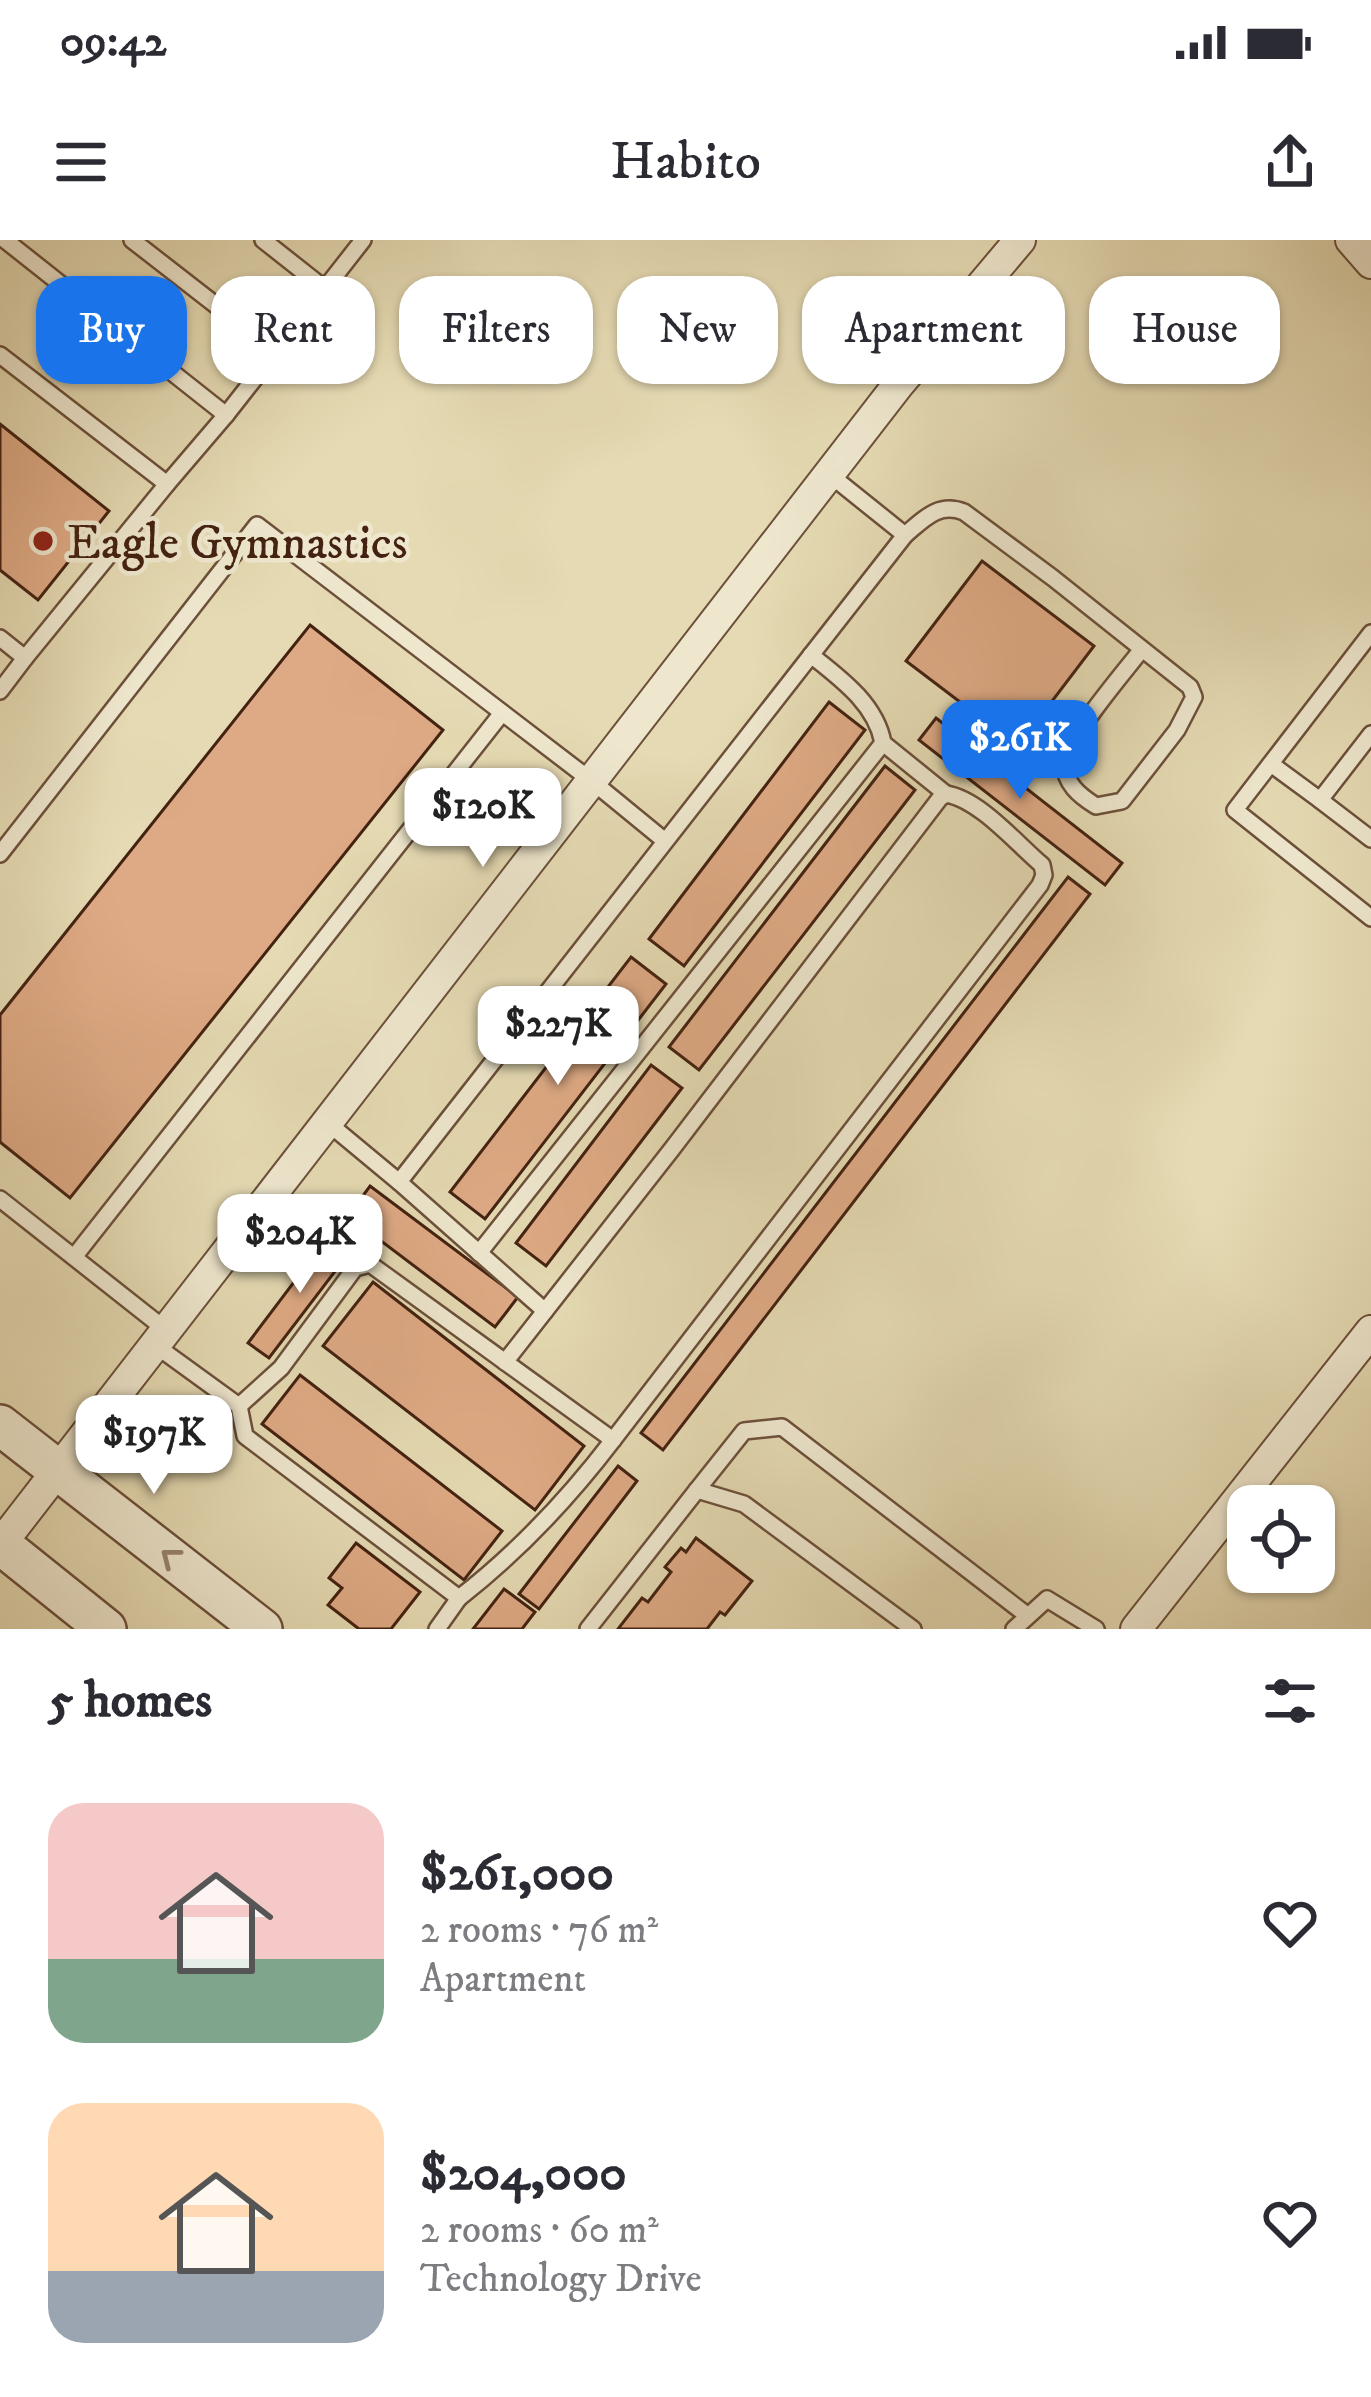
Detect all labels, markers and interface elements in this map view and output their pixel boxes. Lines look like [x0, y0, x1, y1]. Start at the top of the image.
text: 09:42 [60, 14, 166, 70]
icon: menu [48, 129, 114, 195]
text: Habito [610, 129, 761, 196]
icon: share [1257, 129, 1323, 195]
chip: Buy [36, 276, 187, 384]
chip: Rent [211, 276, 375, 384]
chip: Filters [399, 276, 593, 384]
chip: New [617, 276, 778, 384]
chip: Apartment [802, 276, 1065, 384]
chip: House [1089, 276, 1280, 384]
place label: Eagle Gymnastics [67, 514, 408, 574]
marker: Eagle Gymnastics [30, 528, 56, 554]
pin: $261K [936, 700, 1104, 802]
text: $261K [969, 714, 1071, 763]
pin: $120K [399, 768, 567, 870]
text: $120K [431, 782, 535, 831]
pin: $227K [474, 986, 642, 1088]
text: $227K [505, 1000, 611, 1049]
pin: $204K [216, 1194, 384, 1296]
text: $204K [244, 1208, 356, 1257]
pin: $197K [70, 1395, 238, 1497]
text: $197K [103, 1409, 205, 1458]
map controls [1227, 1485, 1335, 1593]
button: locate [1227, 1485, 1335, 1593]
one-way arrow [161, 1550, 183, 1571]
icon: filters [1257, 1668, 1323, 1734]
text: 5 homes [48, 1669, 212, 1733]
text: $261,000 [420, 1842, 614, 1906]
icon: home [144, 1851, 288, 1995]
icon: heart [1257, 1890, 1323, 1956]
text: 2 rooms · 76 m² [420, 1906, 658, 1955]
text: Apartment [420, 1955, 586, 2004]
text: $204,000 [420, 2142, 627, 2206]
icon: home [144, 2151, 288, 2295]
icon: heart [1257, 2190, 1323, 2256]
text: 2 rooms · 60 m² [420, 2206, 659, 2255]
text: Technology Drive [420, 2255, 702, 2304]

